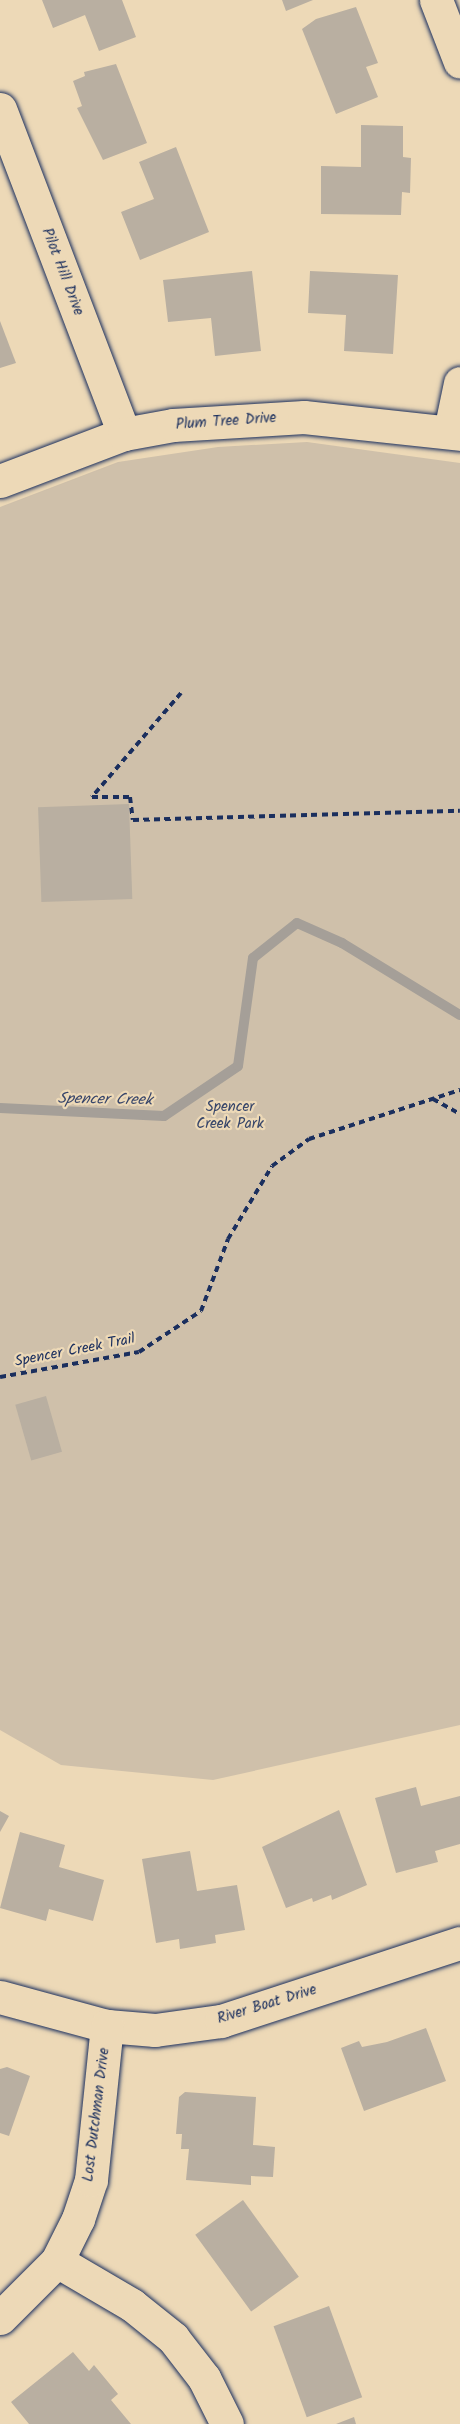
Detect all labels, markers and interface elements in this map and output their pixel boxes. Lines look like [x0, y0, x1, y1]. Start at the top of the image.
street label: Pilot Hill Drive [37, 226, 87, 318]
street label: Plum Tree Drive [175, 410, 277, 434]
water label: Spencer Creek [57, 1090, 153, 1110]
park label: Spencer Creek Park [196, 1098, 264, 1133]
street label: Spencer Creek Trail [13, 1331, 137, 1371]
street label: River Boat Drive [215, 1981, 319, 2029]
street label: Lost Dutchman Drive [80, 2047, 114, 2183]

